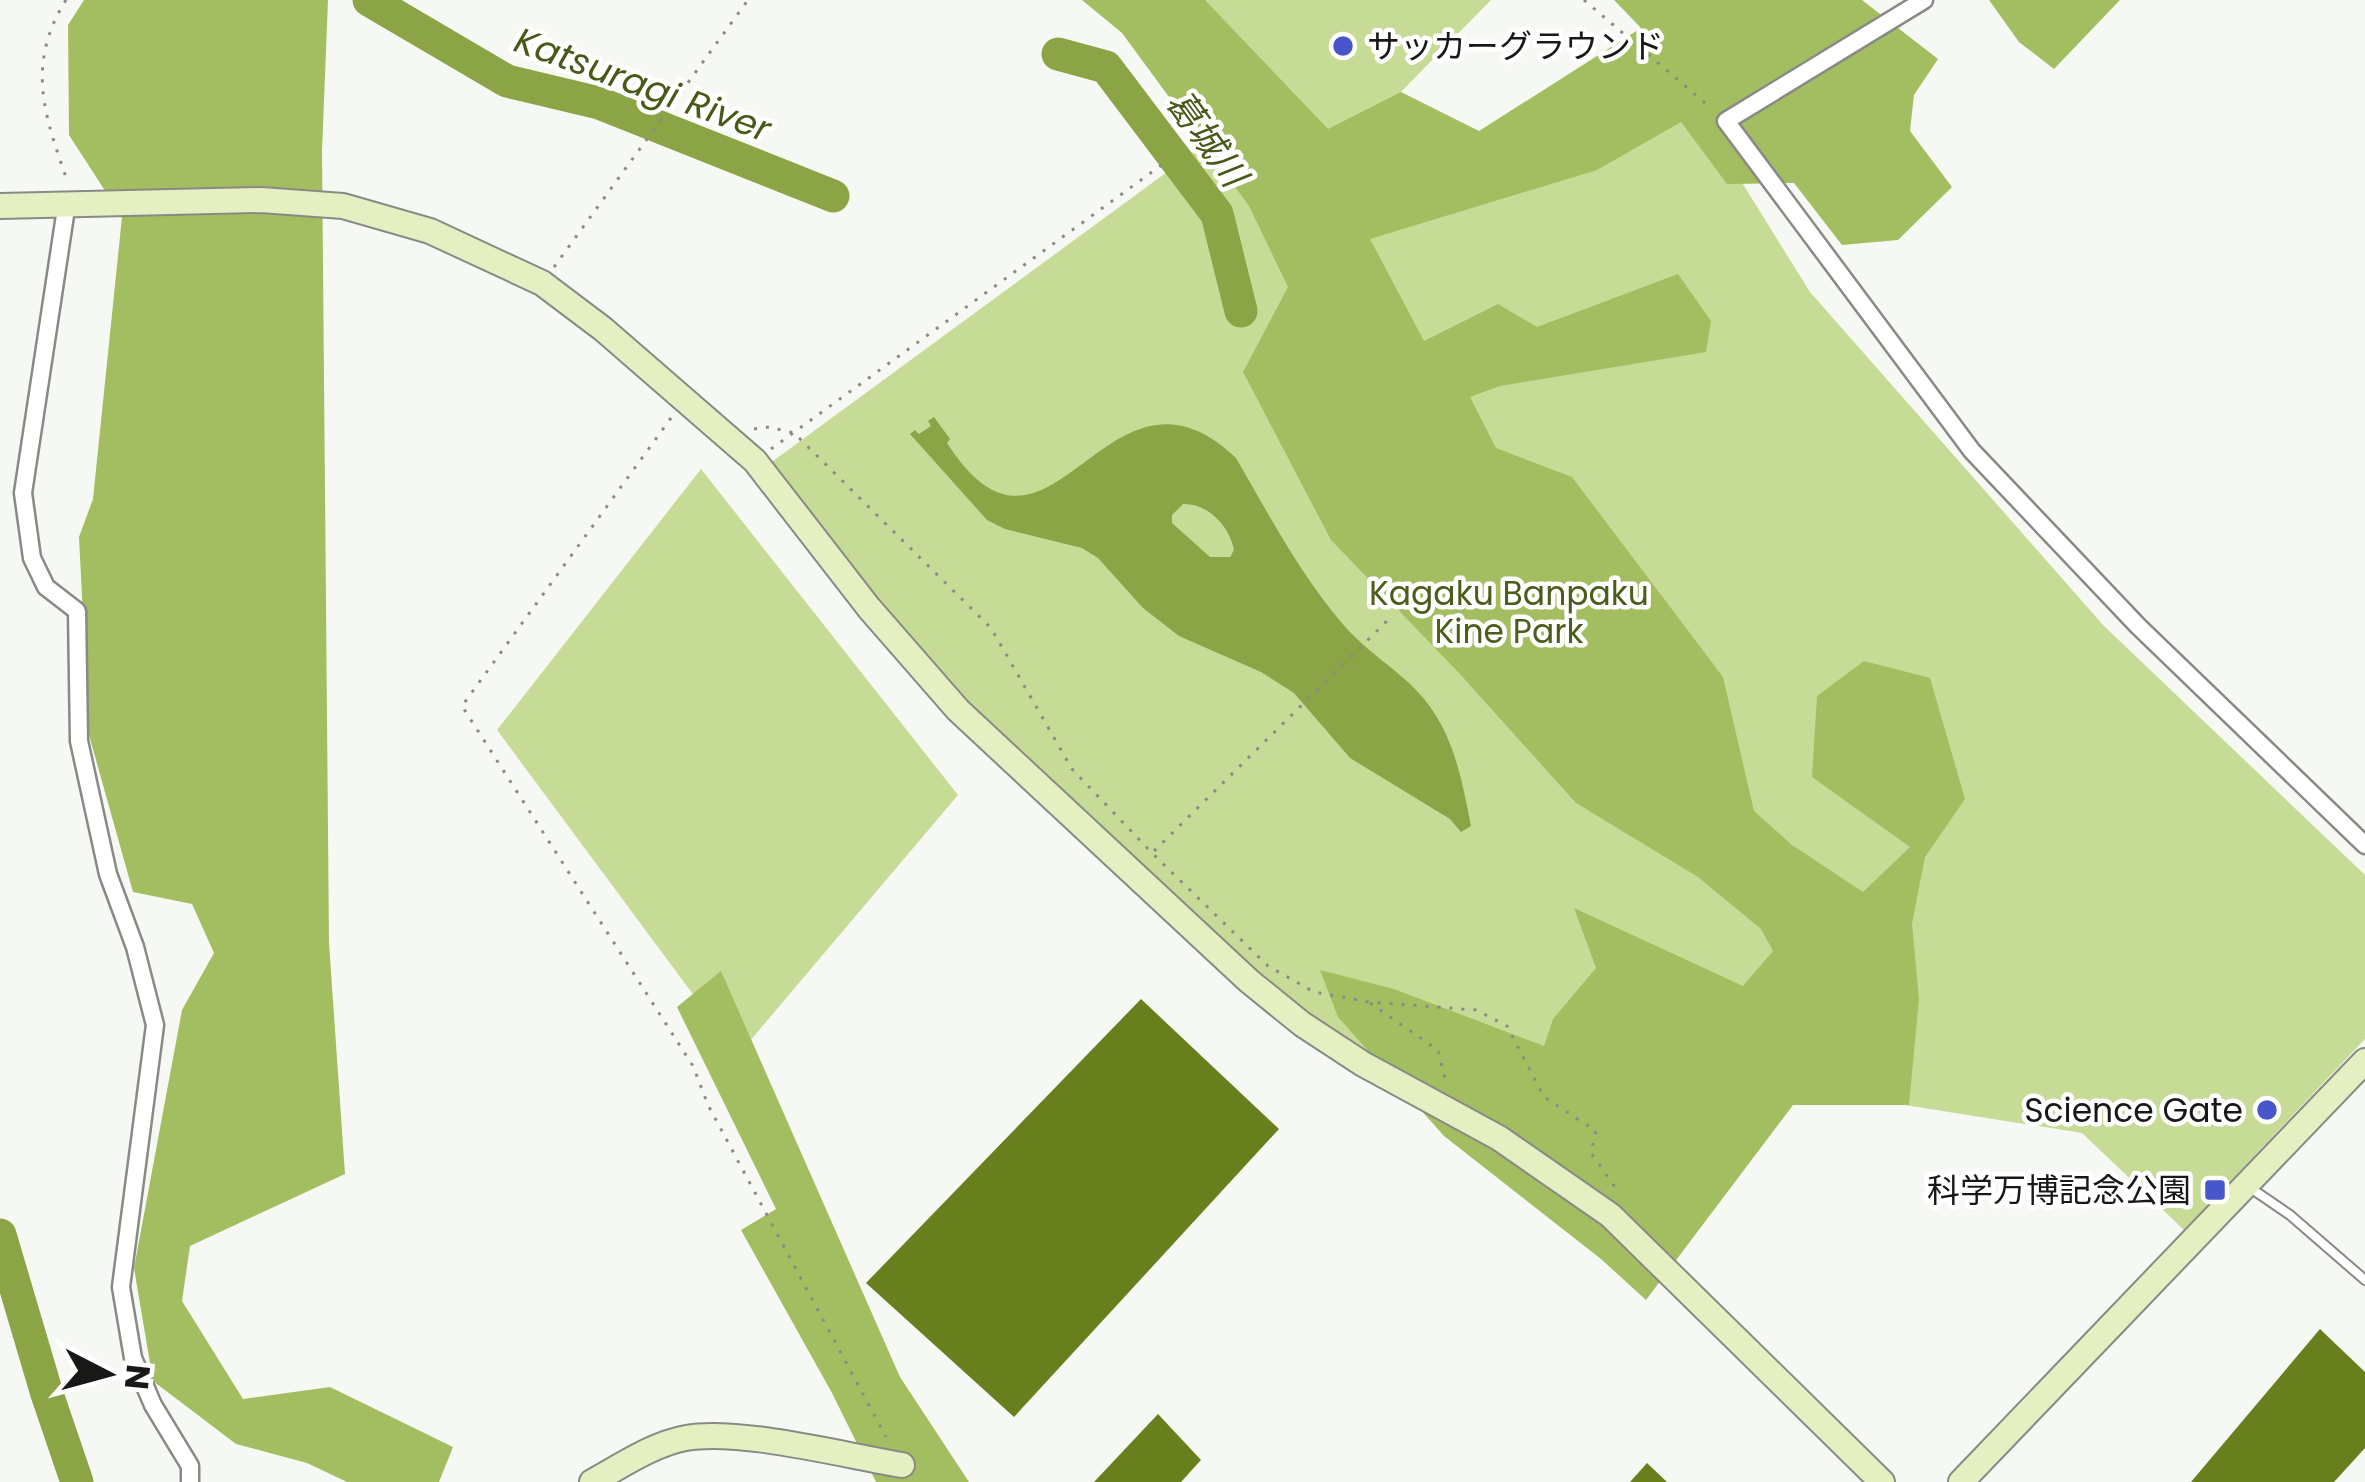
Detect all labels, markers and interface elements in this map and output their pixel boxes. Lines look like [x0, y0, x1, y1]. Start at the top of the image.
water label: Katsuragi River [508, 14, 780, 155]
place label: サッカーグラウンド [1367, 23, 1664, 70]
marker: サッカーグラウンド [1330, 33, 1356, 59]
water label: 葛城川 [1154, 80, 1261, 200]
park label: Kagaku Banpaku Kine Park [1369, 570, 1649, 655]
place label: Science Gate [2024, 1087, 2243, 1134]
marker: Science Gate [2254, 1097, 2280, 1123]
place label: 科学万博記念公園 [1927, 1167, 2191, 1214]
marker: 科学万博記念公園 [2202, 1177, 2228, 1203]
north arrow [48, 1314, 168, 1434]
text: N [113, 1362, 162, 1392]

